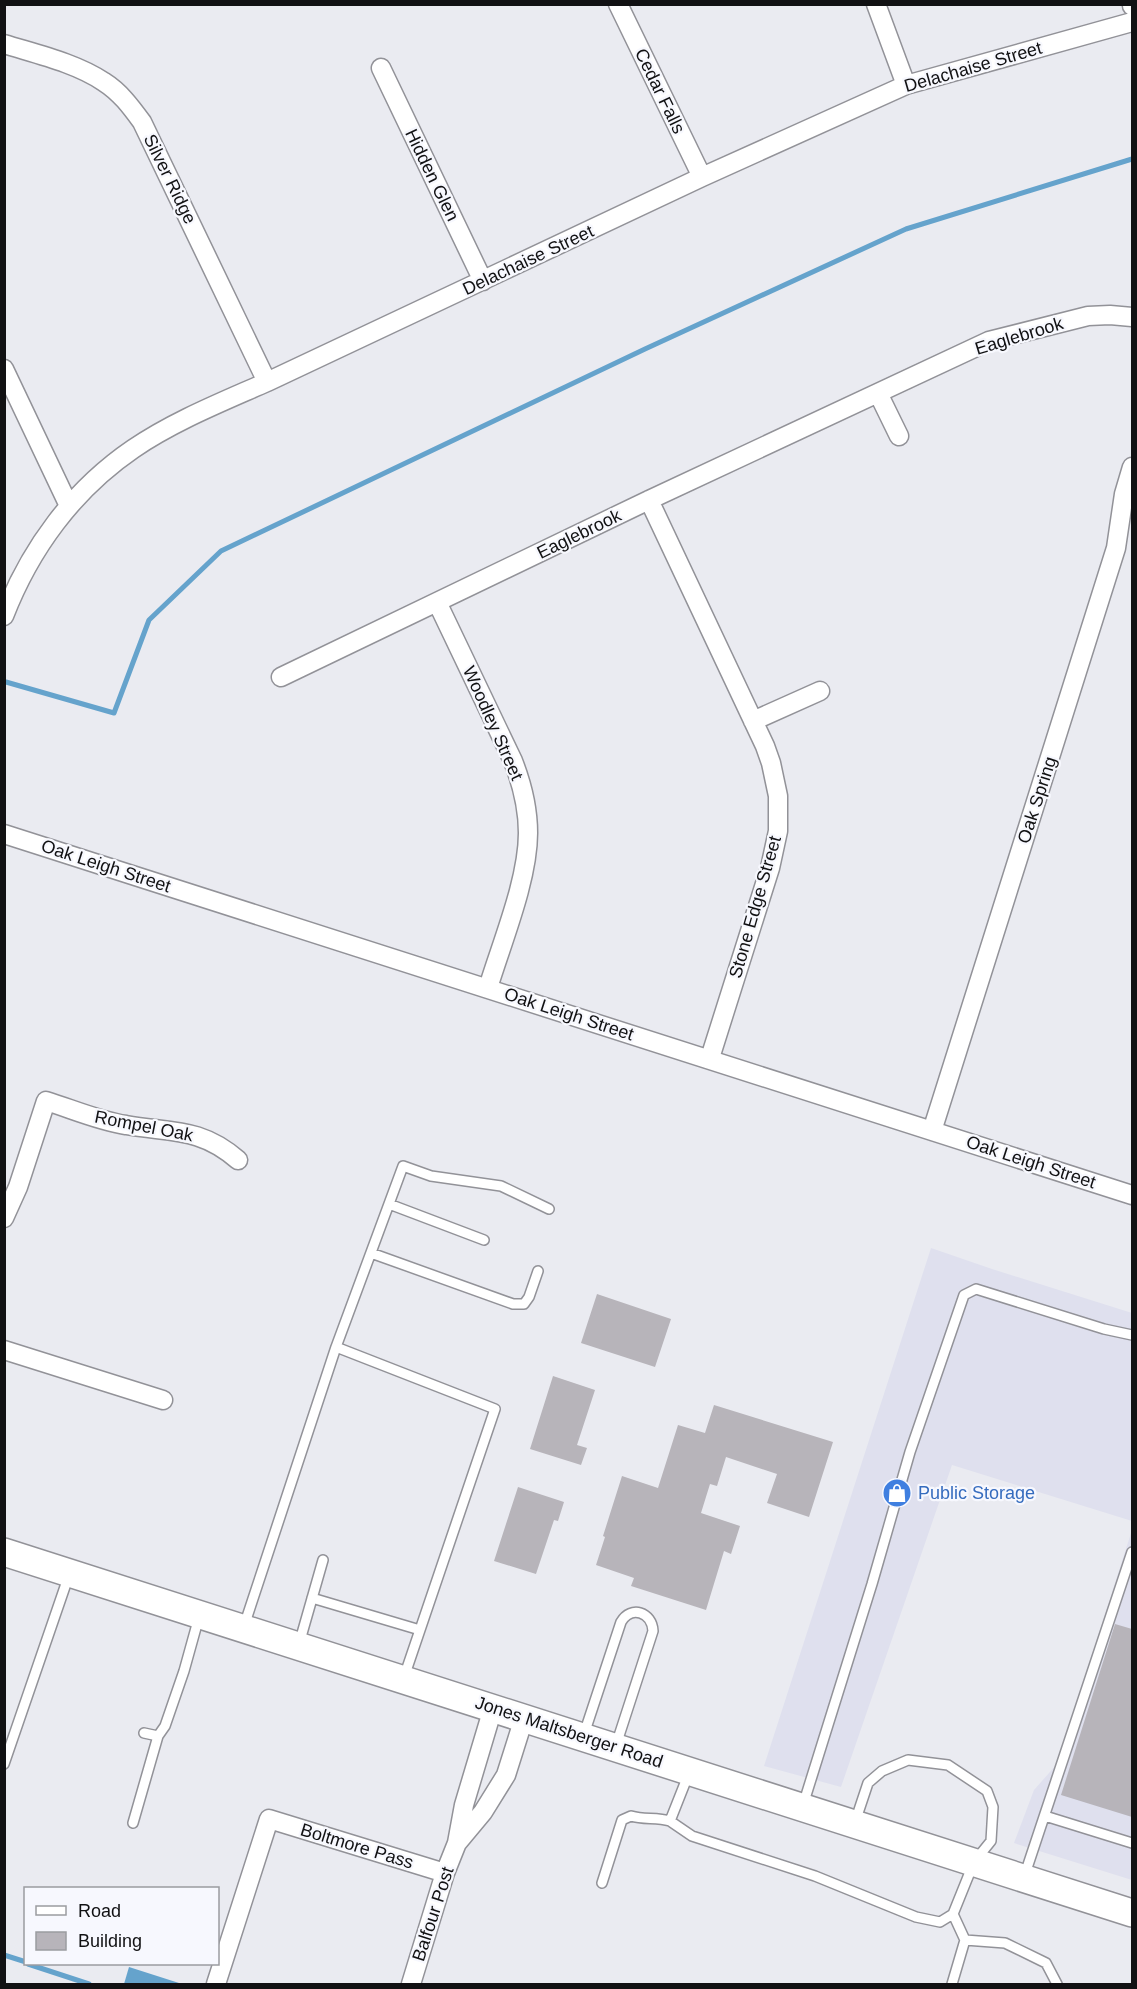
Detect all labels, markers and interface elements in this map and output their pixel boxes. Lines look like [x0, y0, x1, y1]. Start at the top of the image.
street label: Delachaise Street [902, 38, 1044, 96]
street label: Cedar Falls [631, 45, 689, 137]
street label: Hidden Glen [401, 126, 463, 224]
street label: Silver Ridge [140, 131, 200, 227]
street label: Delachaise Street [459, 221, 597, 299]
street label: Eaglebrook [973, 313, 1066, 359]
street label: Eaglebrook [534, 505, 625, 563]
street label: Woodley Street [459, 663, 527, 783]
street label: Oak Spring [1014, 754, 1060, 846]
street label: Stone Edge Street [725, 834, 785, 980]
street label: Oak Leigh Street [39, 836, 173, 896]
street label: Oak Leigh Street [502, 984, 636, 1044]
street label: Rompel Oak [93, 1107, 196, 1146]
street label: Oak Leigh Street [964, 1132, 1098, 1192]
shop icon: Public Storage [881, 1477, 913, 1509]
place label: Public Storage [918, 1483, 1035, 1503]
street label: Jones Maltsberger Road [473, 1692, 665, 1772]
street label: Boltmore Pass [298, 1819, 416, 1873]
street label: Balfour Post [408, 1864, 458, 1964]
legend [24, 1887, 219, 1965]
text: Road [78, 1901, 121, 1921]
text: Building [78, 1931, 142, 1951]

